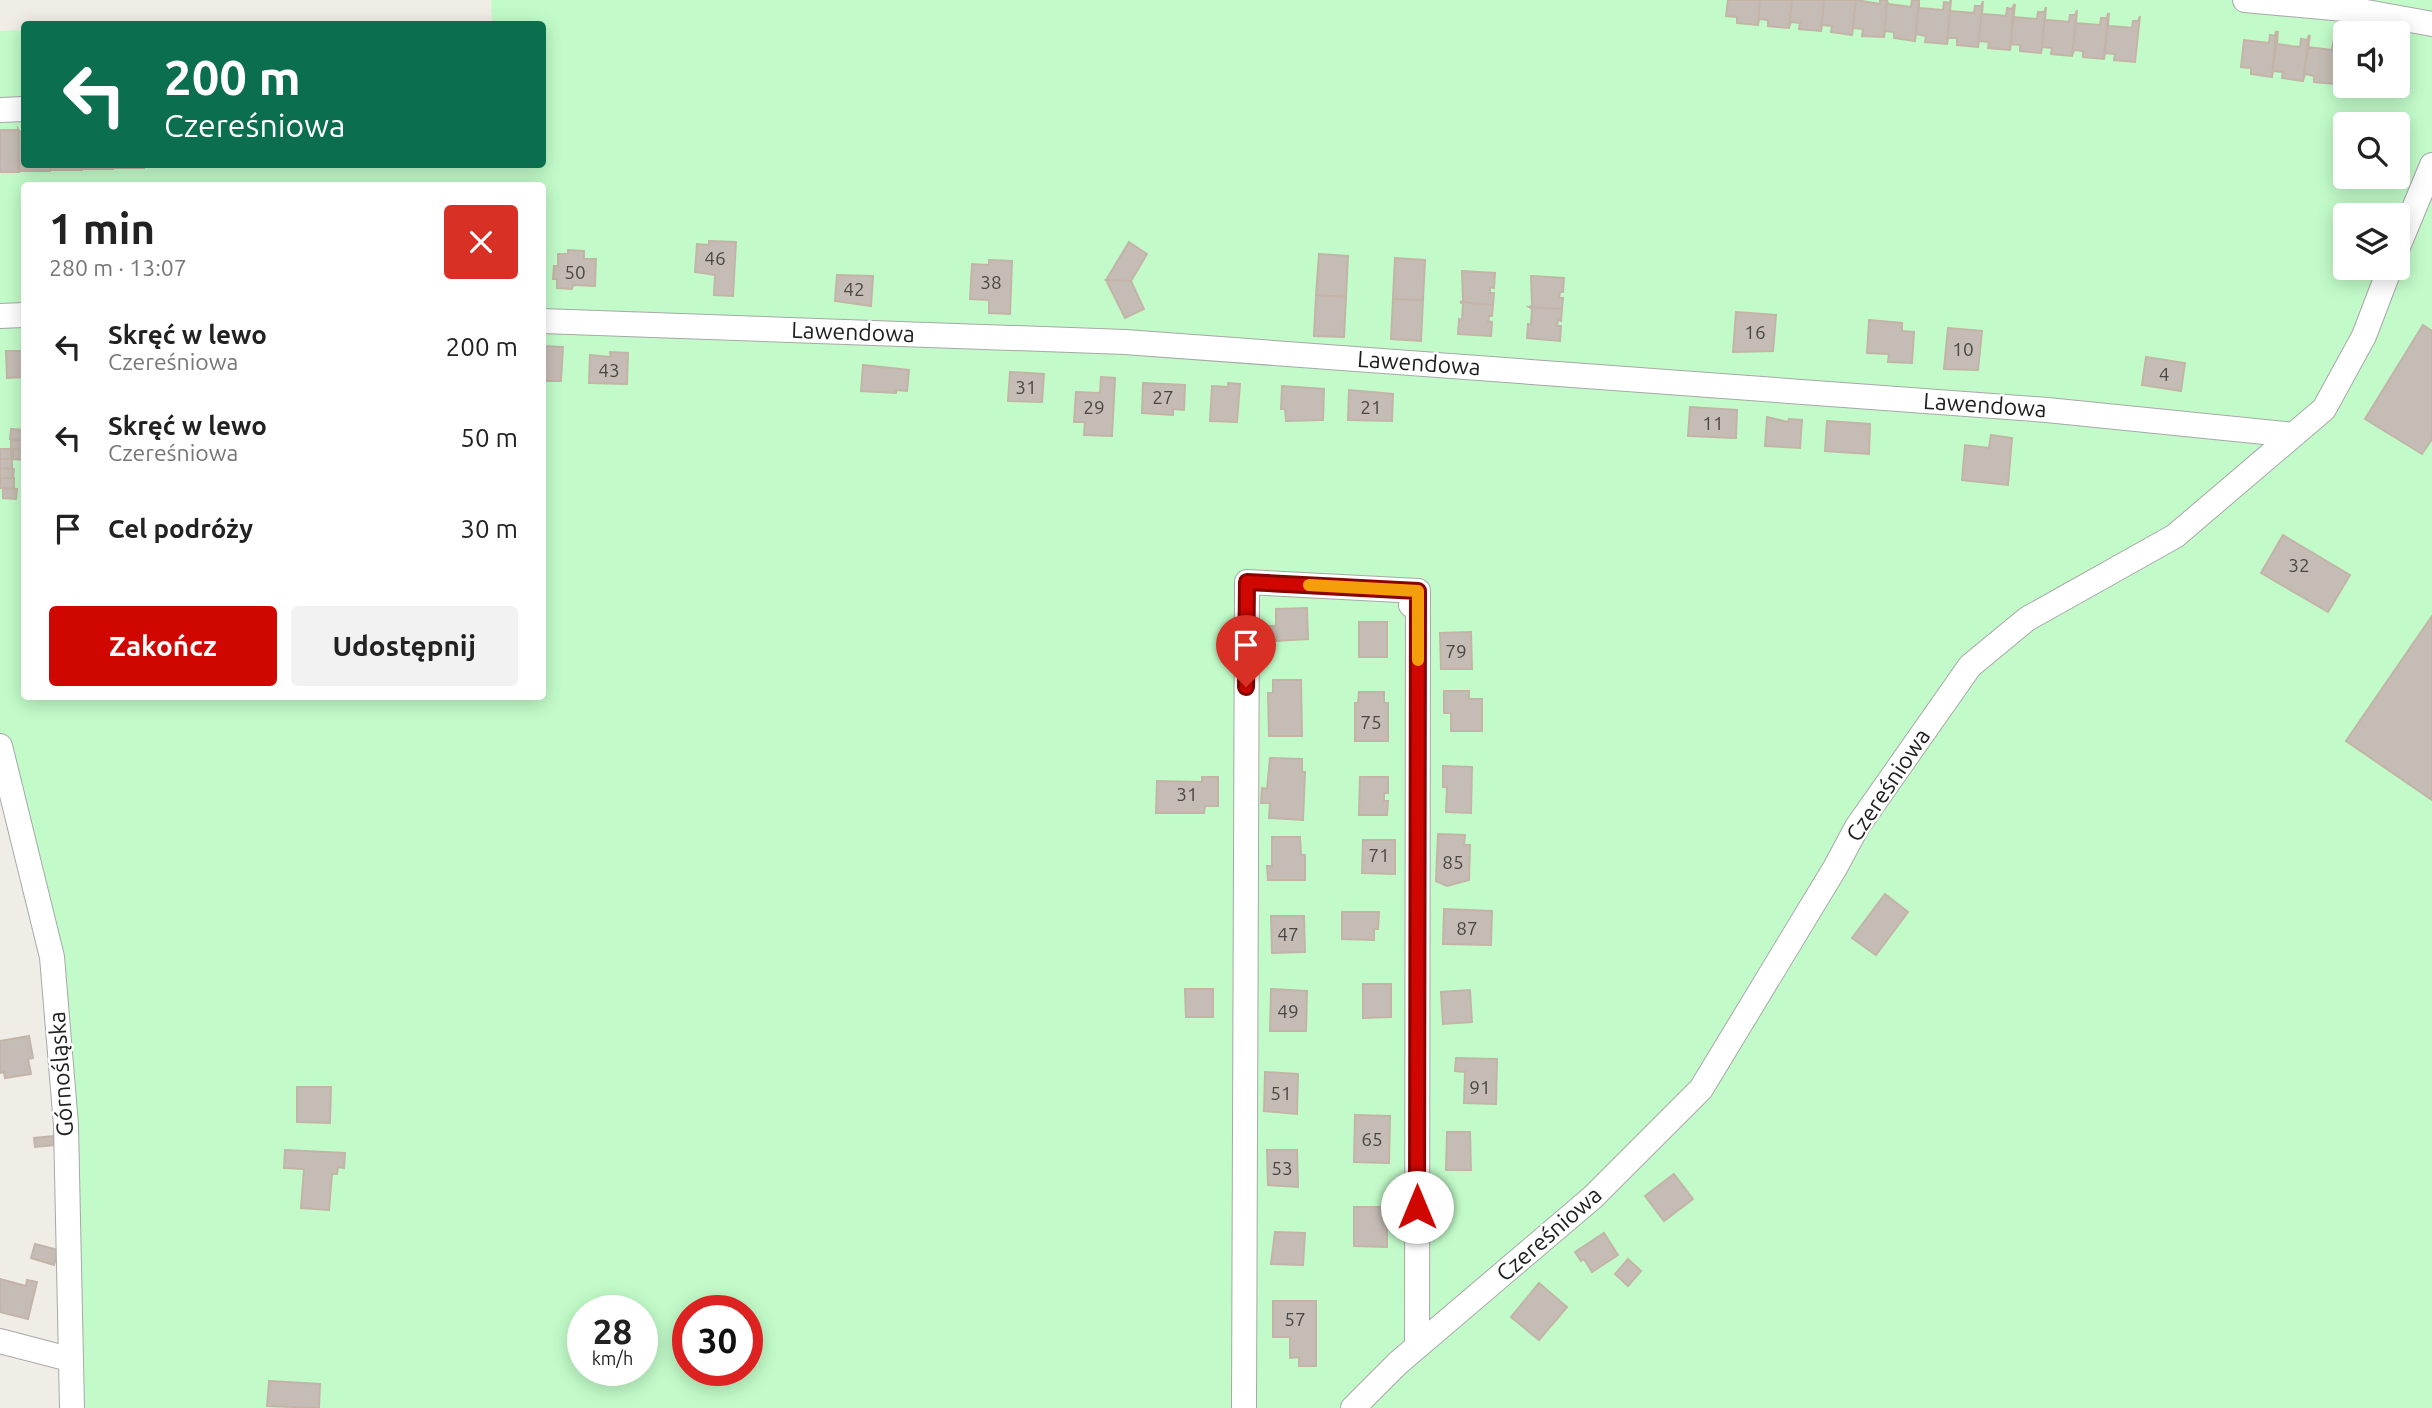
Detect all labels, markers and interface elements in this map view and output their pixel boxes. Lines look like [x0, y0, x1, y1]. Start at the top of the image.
map controls [2333, 21, 2410, 280]
button: sound [2333, 21, 2410, 98]
icon: left [49, 49, 140, 140]
text: 200 m [164, 49, 301, 104]
text: Czereśniowa [164, 107, 345, 143]
button: search [2333, 112, 2410, 189]
button: layers [2333, 203, 2410, 280]
text: 1 min [49, 205, 155, 252]
button: close [444, 205, 518, 279]
house number: 46 [704, 247, 726, 269]
text: 280 m · 13:07 [49, 255, 187, 280]
house number: 50 [564, 261, 586, 283]
house number: 38 [980, 271, 1002, 293]
house number: 42 [843, 278, 865, 300]
street label: Lawendowa [791, 317, 915, 346]
text: Skręć w lewo [108, 320, 267, 349]
house number: 16 [1744, 321, 1766, 343]
icon: left [49, 328, 87, 366]
text: 200 m [446, 332, 518, 361]
house number: 10 [1952, 338, 1974, 360]
street label: Lawendowa [1356, 346, 1482, 379]
text: Czereśniowa [108, 349, 238, 374]
house number: 43 [598, 359, 620, 381]
house number: 4 [2159, 363, 2169, 385]
house number: 31 [1015, 376, 1037, 398]
house number: 27 [1152, 386, 1174, 408]
street label: Lawendowa [1922, 388, 2048, 421]
house number: 29 [1083, 396, 1105, 418]
house number: 21 [1360, 396, 1382, 418]
text: Skręć w lewo [108, 411, 267, 440]
house number: 11 [1702, 412, 1724, 434]
icon: left [49, 419, 87, 457]
text: 50 m [460, 423, 518, 452]
text: Czereśniowa [108, 440, 238, 465]
icon: arrive [49, 510, 87, 548]
text: Cel podróży [108, 514, 253, 543]
text: 30 m [460, 514, 518, 543]
house number: 32 [2288, 554, 2310, 576]
button: Zakończ [49, 606, 277, 686]
button: Udostępnij [291, 606, 518, 686]
pin [1216, 615, 1276, 687]
icon: arrive [1227, 626, 1265, 664]
house number: 79 [1445, 640, 1467, 662]
house number: 75 [1360, 711, 1382, 733]
street label: Czereśniowa [1841, 724, 1934, 846]
house number: 31 [1176, 783, 1198, 805]
house number: 71 [1368, 844, 1390, 866]
house number: 85 [1442, 851, 1464, 873]
house number: 87 [1456, 917, 1478, 939]
house number: 47 [1277, 923, 1299, 945]
house number: 49 [1277, 1000, 1299, 1022]
street label: Górnośląska [44, 1011, 77, 1137]
house number: 91 [1469, 1076, 1491, 1098]
house number: 51 [1270, 1082, 1292, 1104]
house number: 65 [1361, 1128, 1383, 1150]
house number: 53 [1271, 1157, 1293, 1179]
position arrow [1380, 1170, 1454, 1244]
street label: Czereśniowa [1491, 1181, 1606, 1286]
speed limit sign: 30 [672, 1295, 763, 1386]
house number: 57 [1284, 1308, 1306, 1330]
text: 28 [593, 1311, 632, 1351]
text: km/h [592, 1348, 633, 1368]

